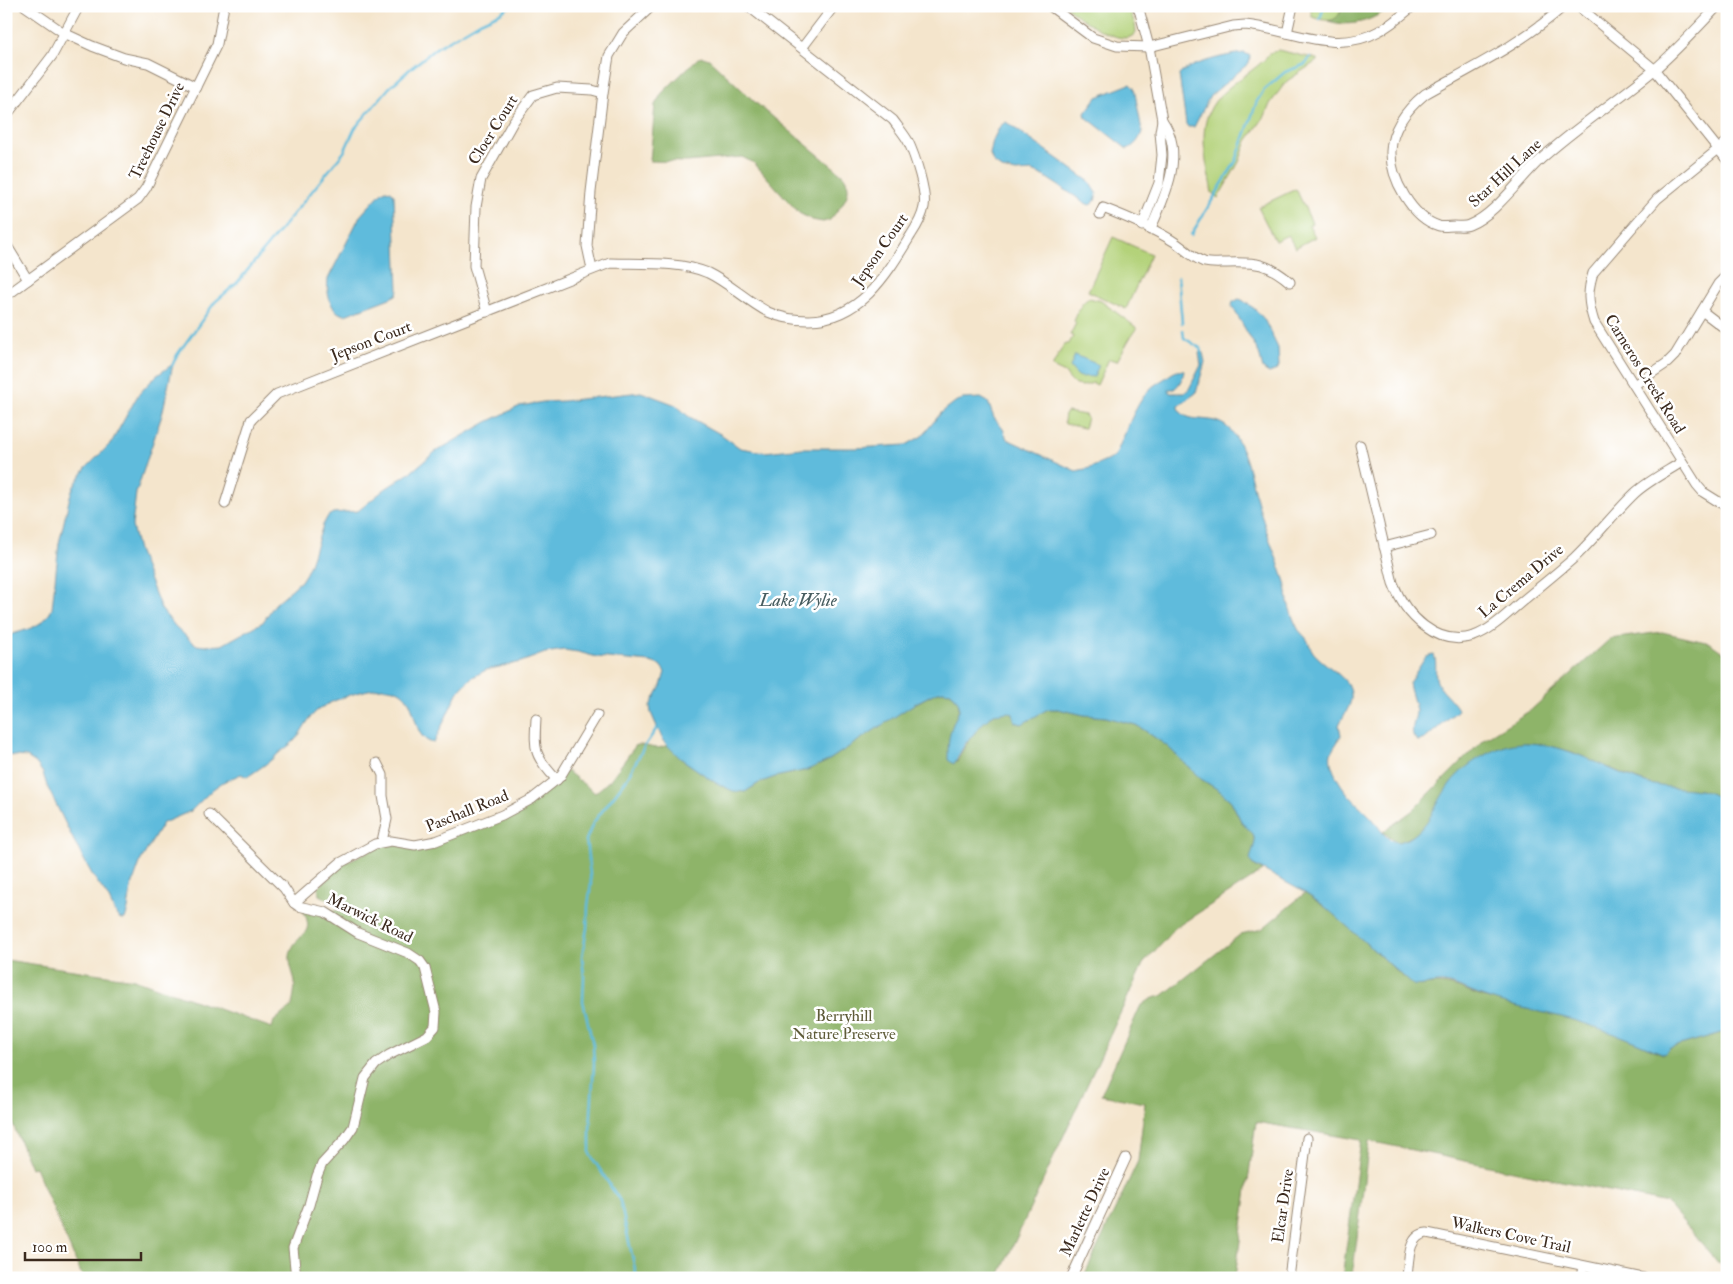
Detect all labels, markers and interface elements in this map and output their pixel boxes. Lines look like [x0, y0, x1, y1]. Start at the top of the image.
street label: Treehouse Drive [125, 79, 189, 183]
street label: Cloer Court [464, 91, 522, 169]
street label: Star Hill Lane [1465, 134, 1546, 212]
street label: Jepson Court [847, 210, 913, 292]
street label: Carneros Creek Road [1600, 311, 1690, 437]
street label: Jepson Court [327, 317, 414, 367]
street label: La Crema Drive [1474, 539, 1568, 622]
water label: Lake Wylie [758, 589, 838, 612]
street label: Paschall Road [423, 785, 511, 837]
street label: Marwick Road [324, 889, 416, 947]
park label: Berryhill Nature Preserve [792, 1006, 896, 1044]
street label: Marlette Drive [1056, 1164, 1114, 1260]
street label: Elcar Drive [1268, 1167, 1298, 1244]
street label: Walkers Cove Trail [1448, 1212, 1573, 1257]
scale bar [25, 1229, 141, 1261]
text: 100 m [32, 1238, 68, 1257]

